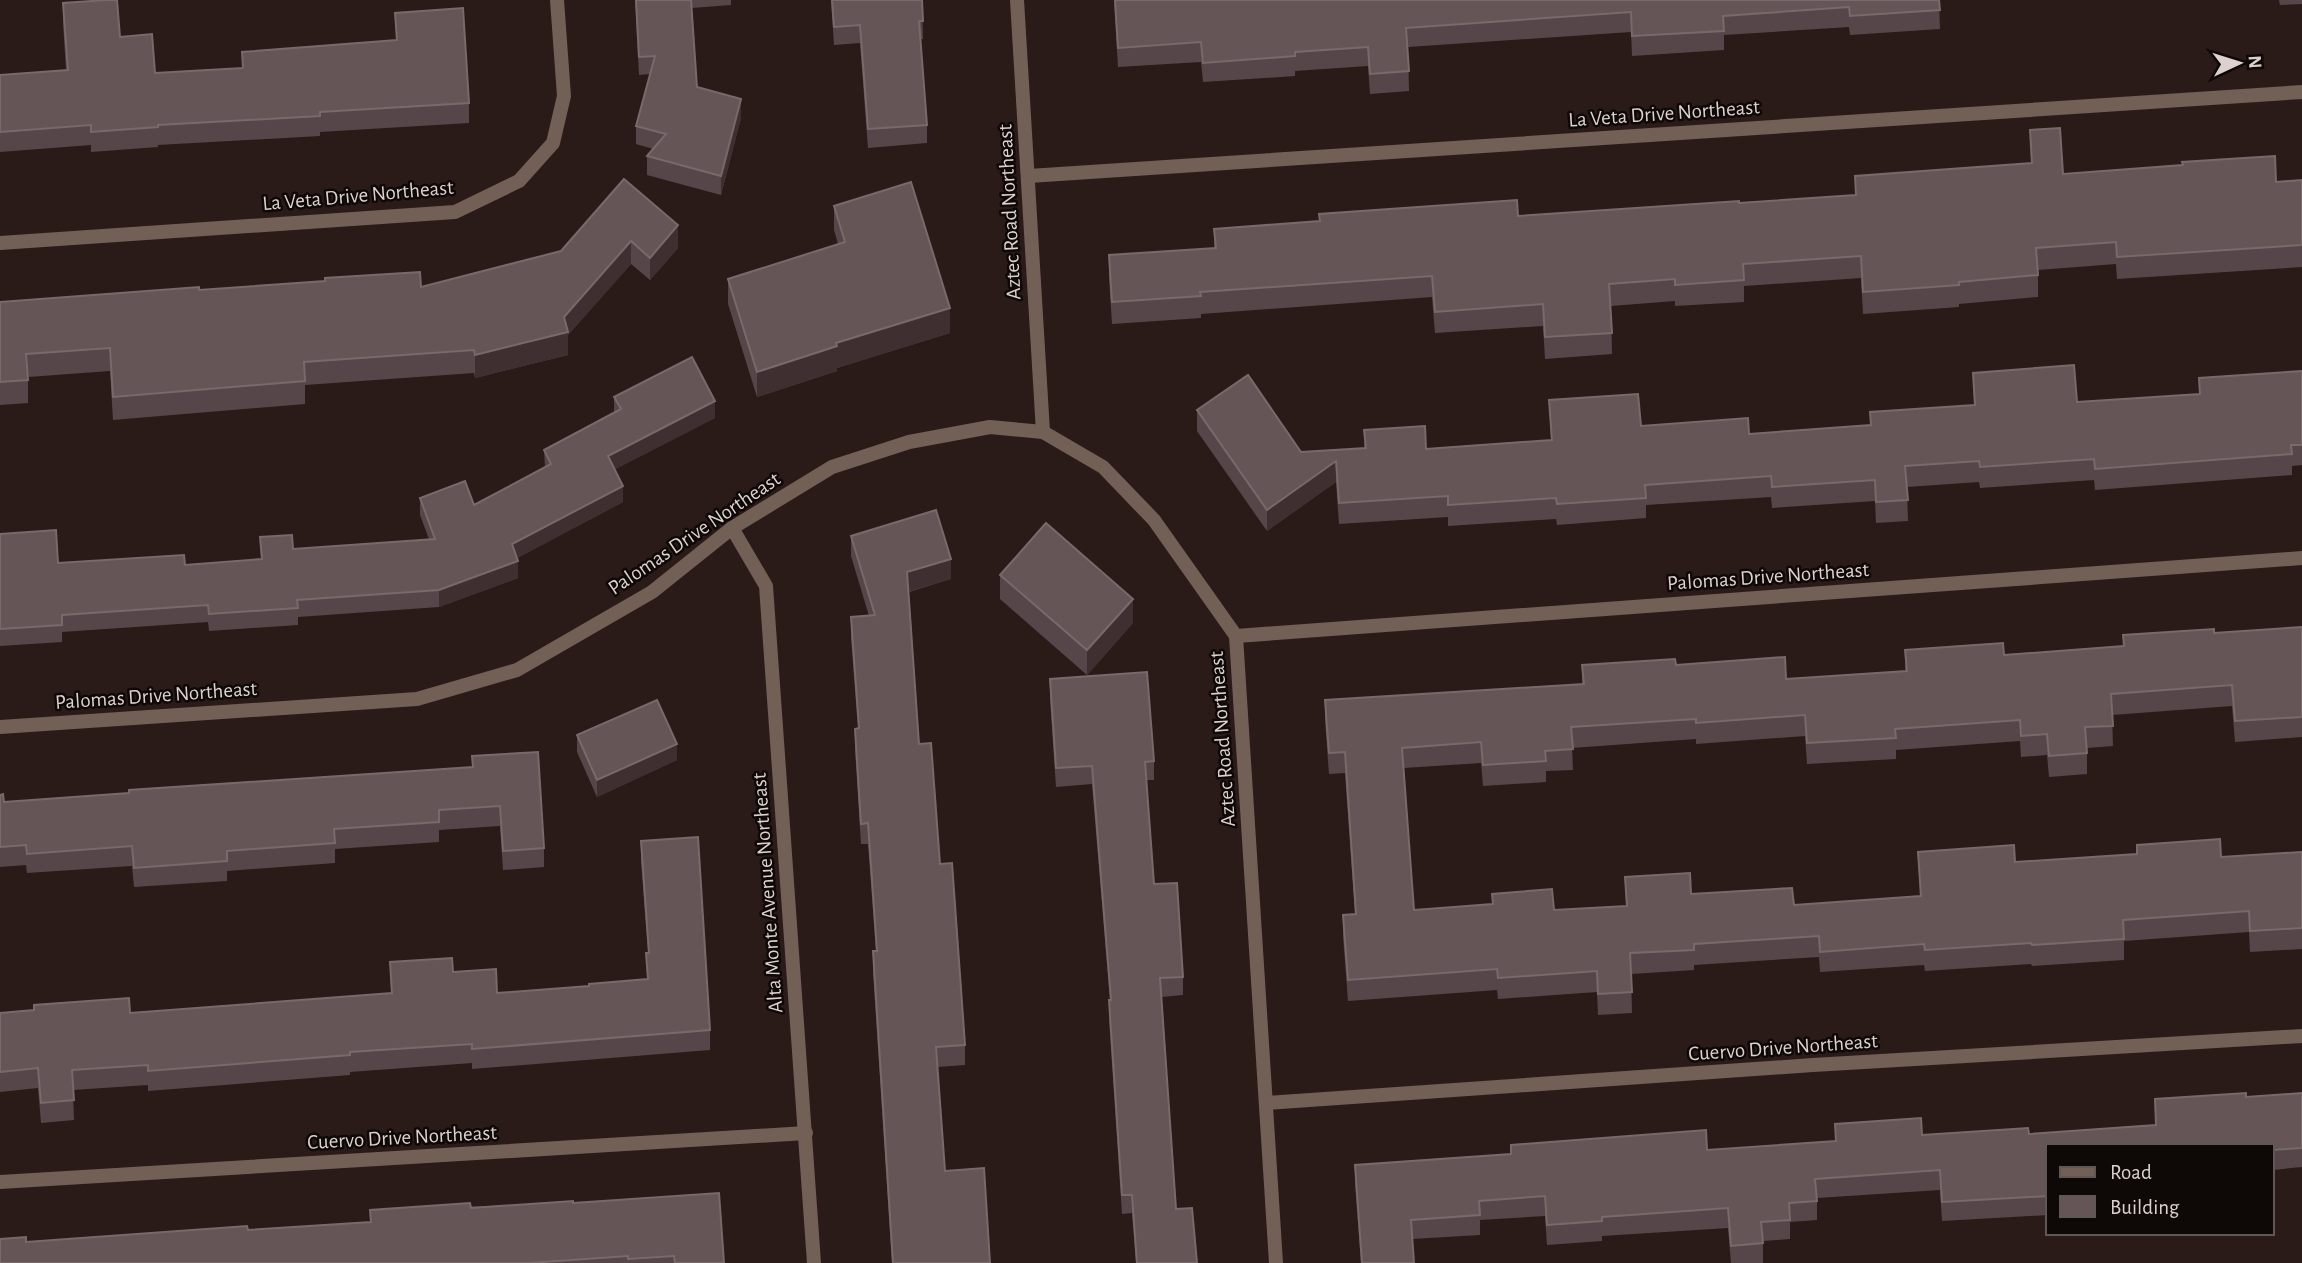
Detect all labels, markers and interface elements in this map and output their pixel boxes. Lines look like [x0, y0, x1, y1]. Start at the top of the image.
north arrow [2204, 28, 2274, 98]
text: N [2245, 55, 2264, 69]
street label: La Veta Drive Northeast [1568, 96, 1761, 131]
street label: Aztec Road Northeast [994, 123, 1025, 300]
street label: La Veta Drive Northeast [262, 177, 455, 214]
street label: Palomas Drive Northeast [604, 468, 784, 599]
street label: Palomas Drive Northeast [1666, 559, 1870, 594]
street label: Aztec Road Northeast [1206, 650, 1239, 827]
street label: Palomas Drive Northeast [54, 678, 258, 713]
street label: Alta Monte Avenue Northeast [749, 772, 786, 1014]
street label: Cuervo Drive Northeast [1688, 1030, 1879, 1065]
street label: Cuervo Drive Northeast [307, 1122, 498, 1153]
legend [2046, 1144, 2274, 1235]
text: Road [2110, 1162, 2152, 1183]
text: Building [2110, 1197, 2180, 1218]

